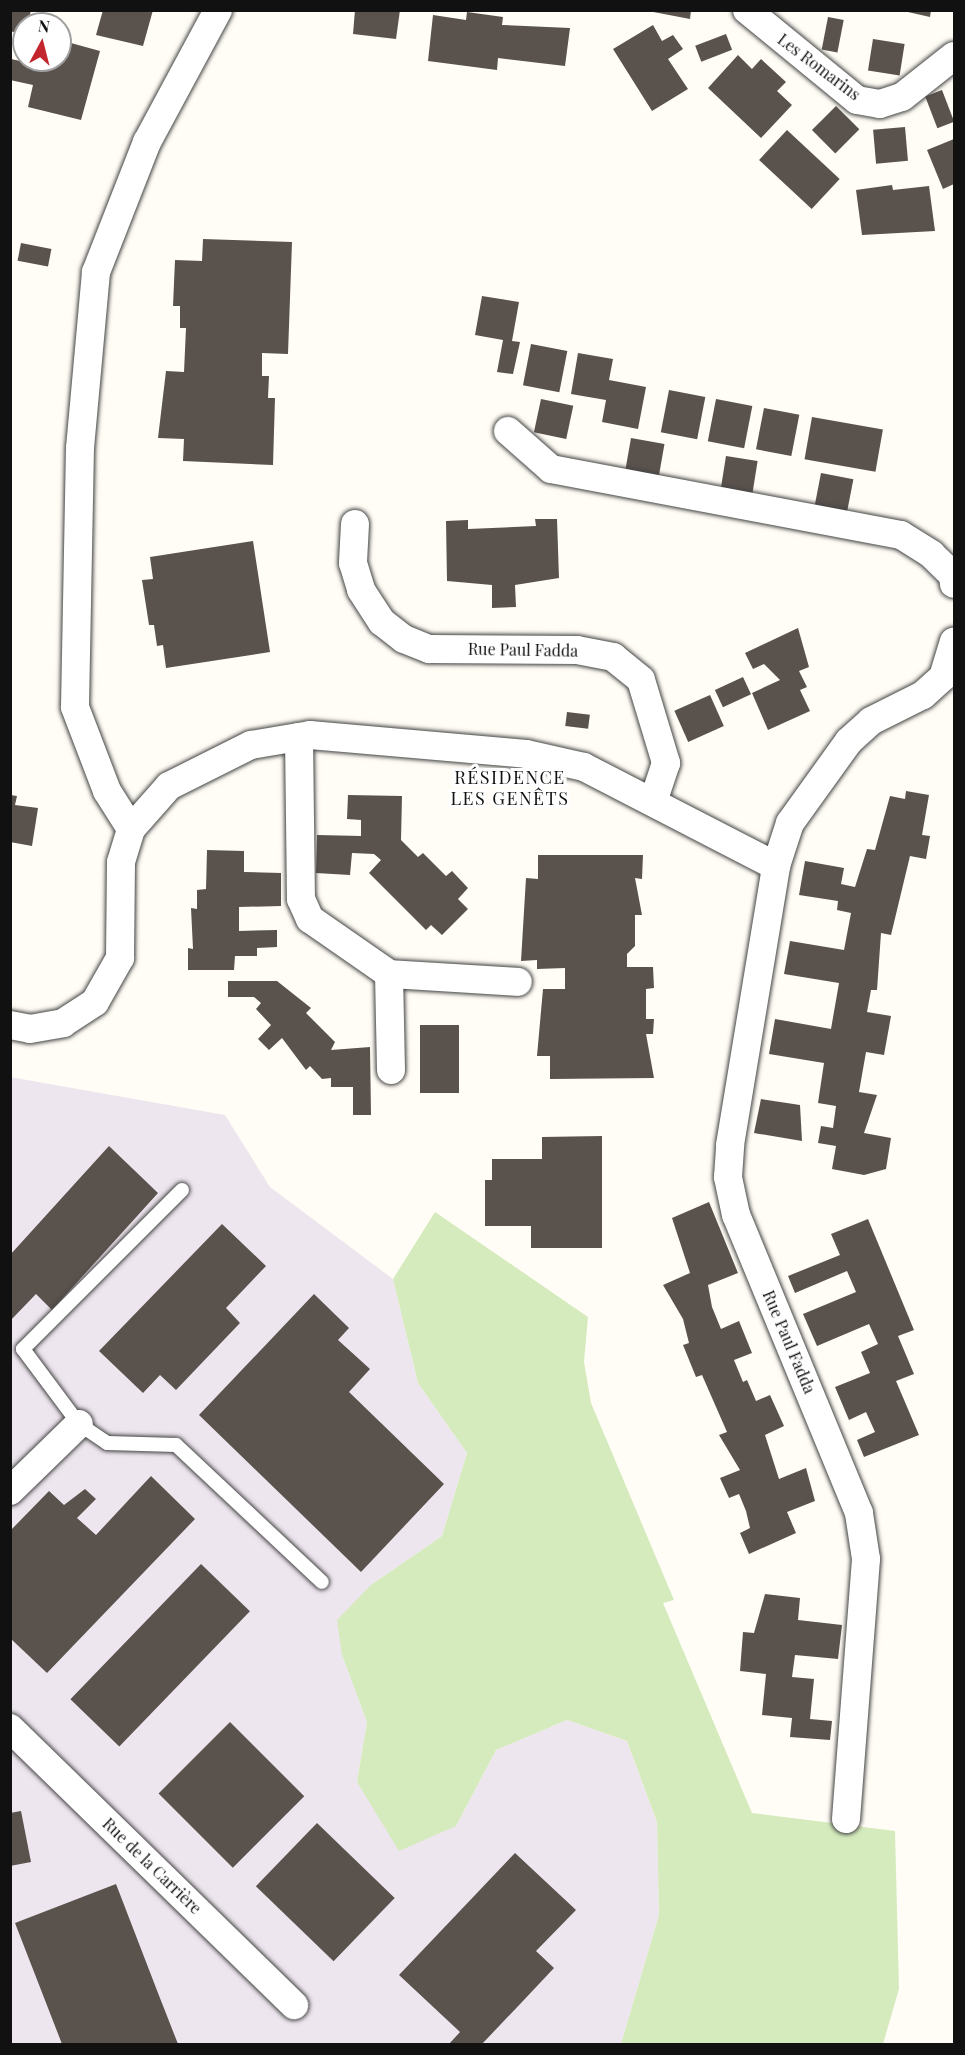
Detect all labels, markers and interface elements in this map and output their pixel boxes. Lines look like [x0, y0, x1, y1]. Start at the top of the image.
north arrow [12, 12, 72, 72]
text: N [37, 14, 51, 37]
street label: Les Romarins [774, 30, 864, 104]
street label: Rue Paul Fadda [468, 639, 578, 661]
district label: RÉSIDENCE LES GENÊTS [451, 767, 569, 810]
street label: Rue Paul Fadda [759, 1288, 819, 1396]
street label: Rue de la Carrière [98, 1814, 206, 1918]

